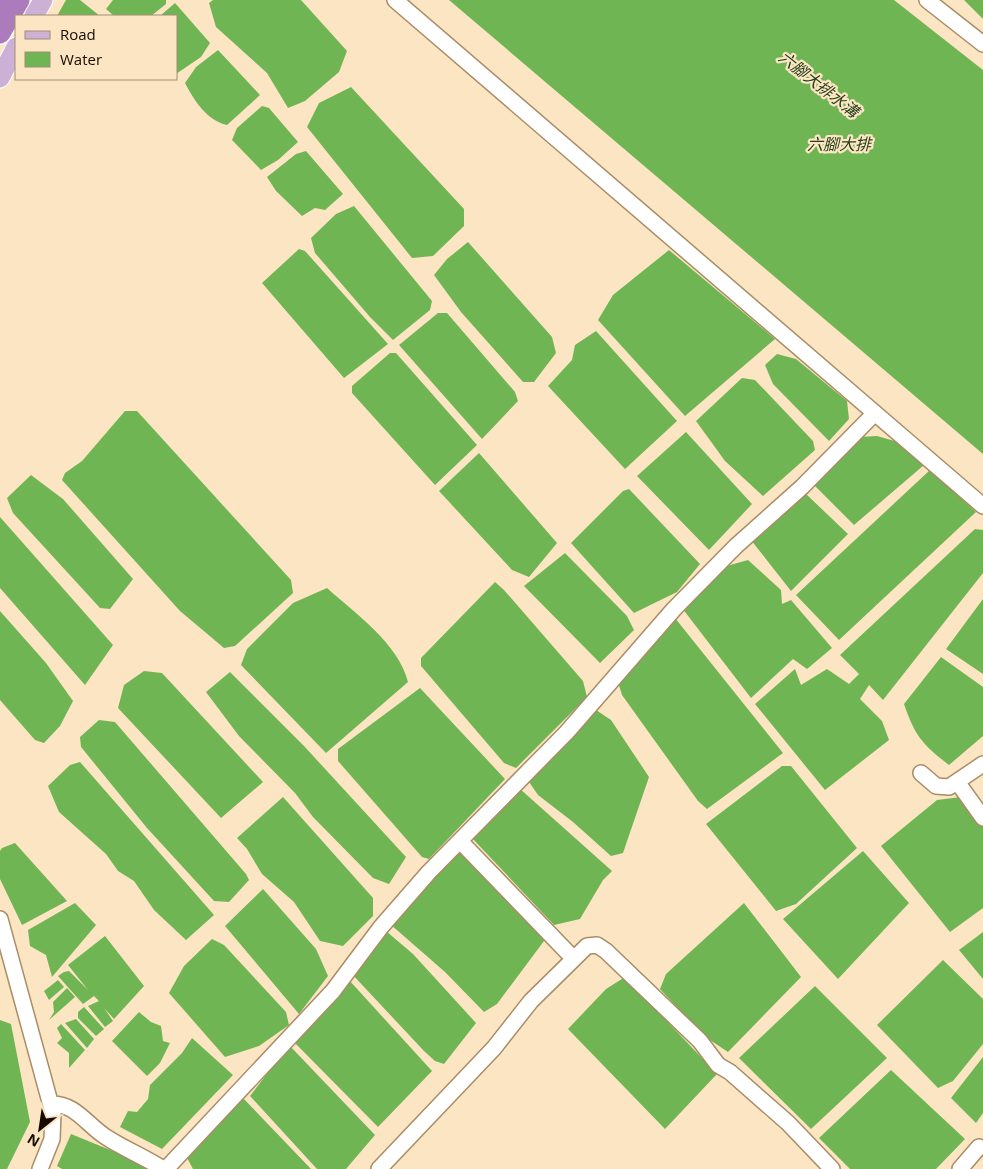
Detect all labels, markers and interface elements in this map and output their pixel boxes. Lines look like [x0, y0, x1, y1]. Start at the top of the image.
legend [15, 15, 178, 80]
text: Road [60, 24, 96, 44]
water label: 六腳大排水溝 [774, 46, 865, 123]
text: Water [60, 49, 102, 69]
water label: 六腳大排 [807, 133, 873, 155]
north arrow [15, 1104, 65, 1154]
text: N [24, 1130, 43, 1152]

